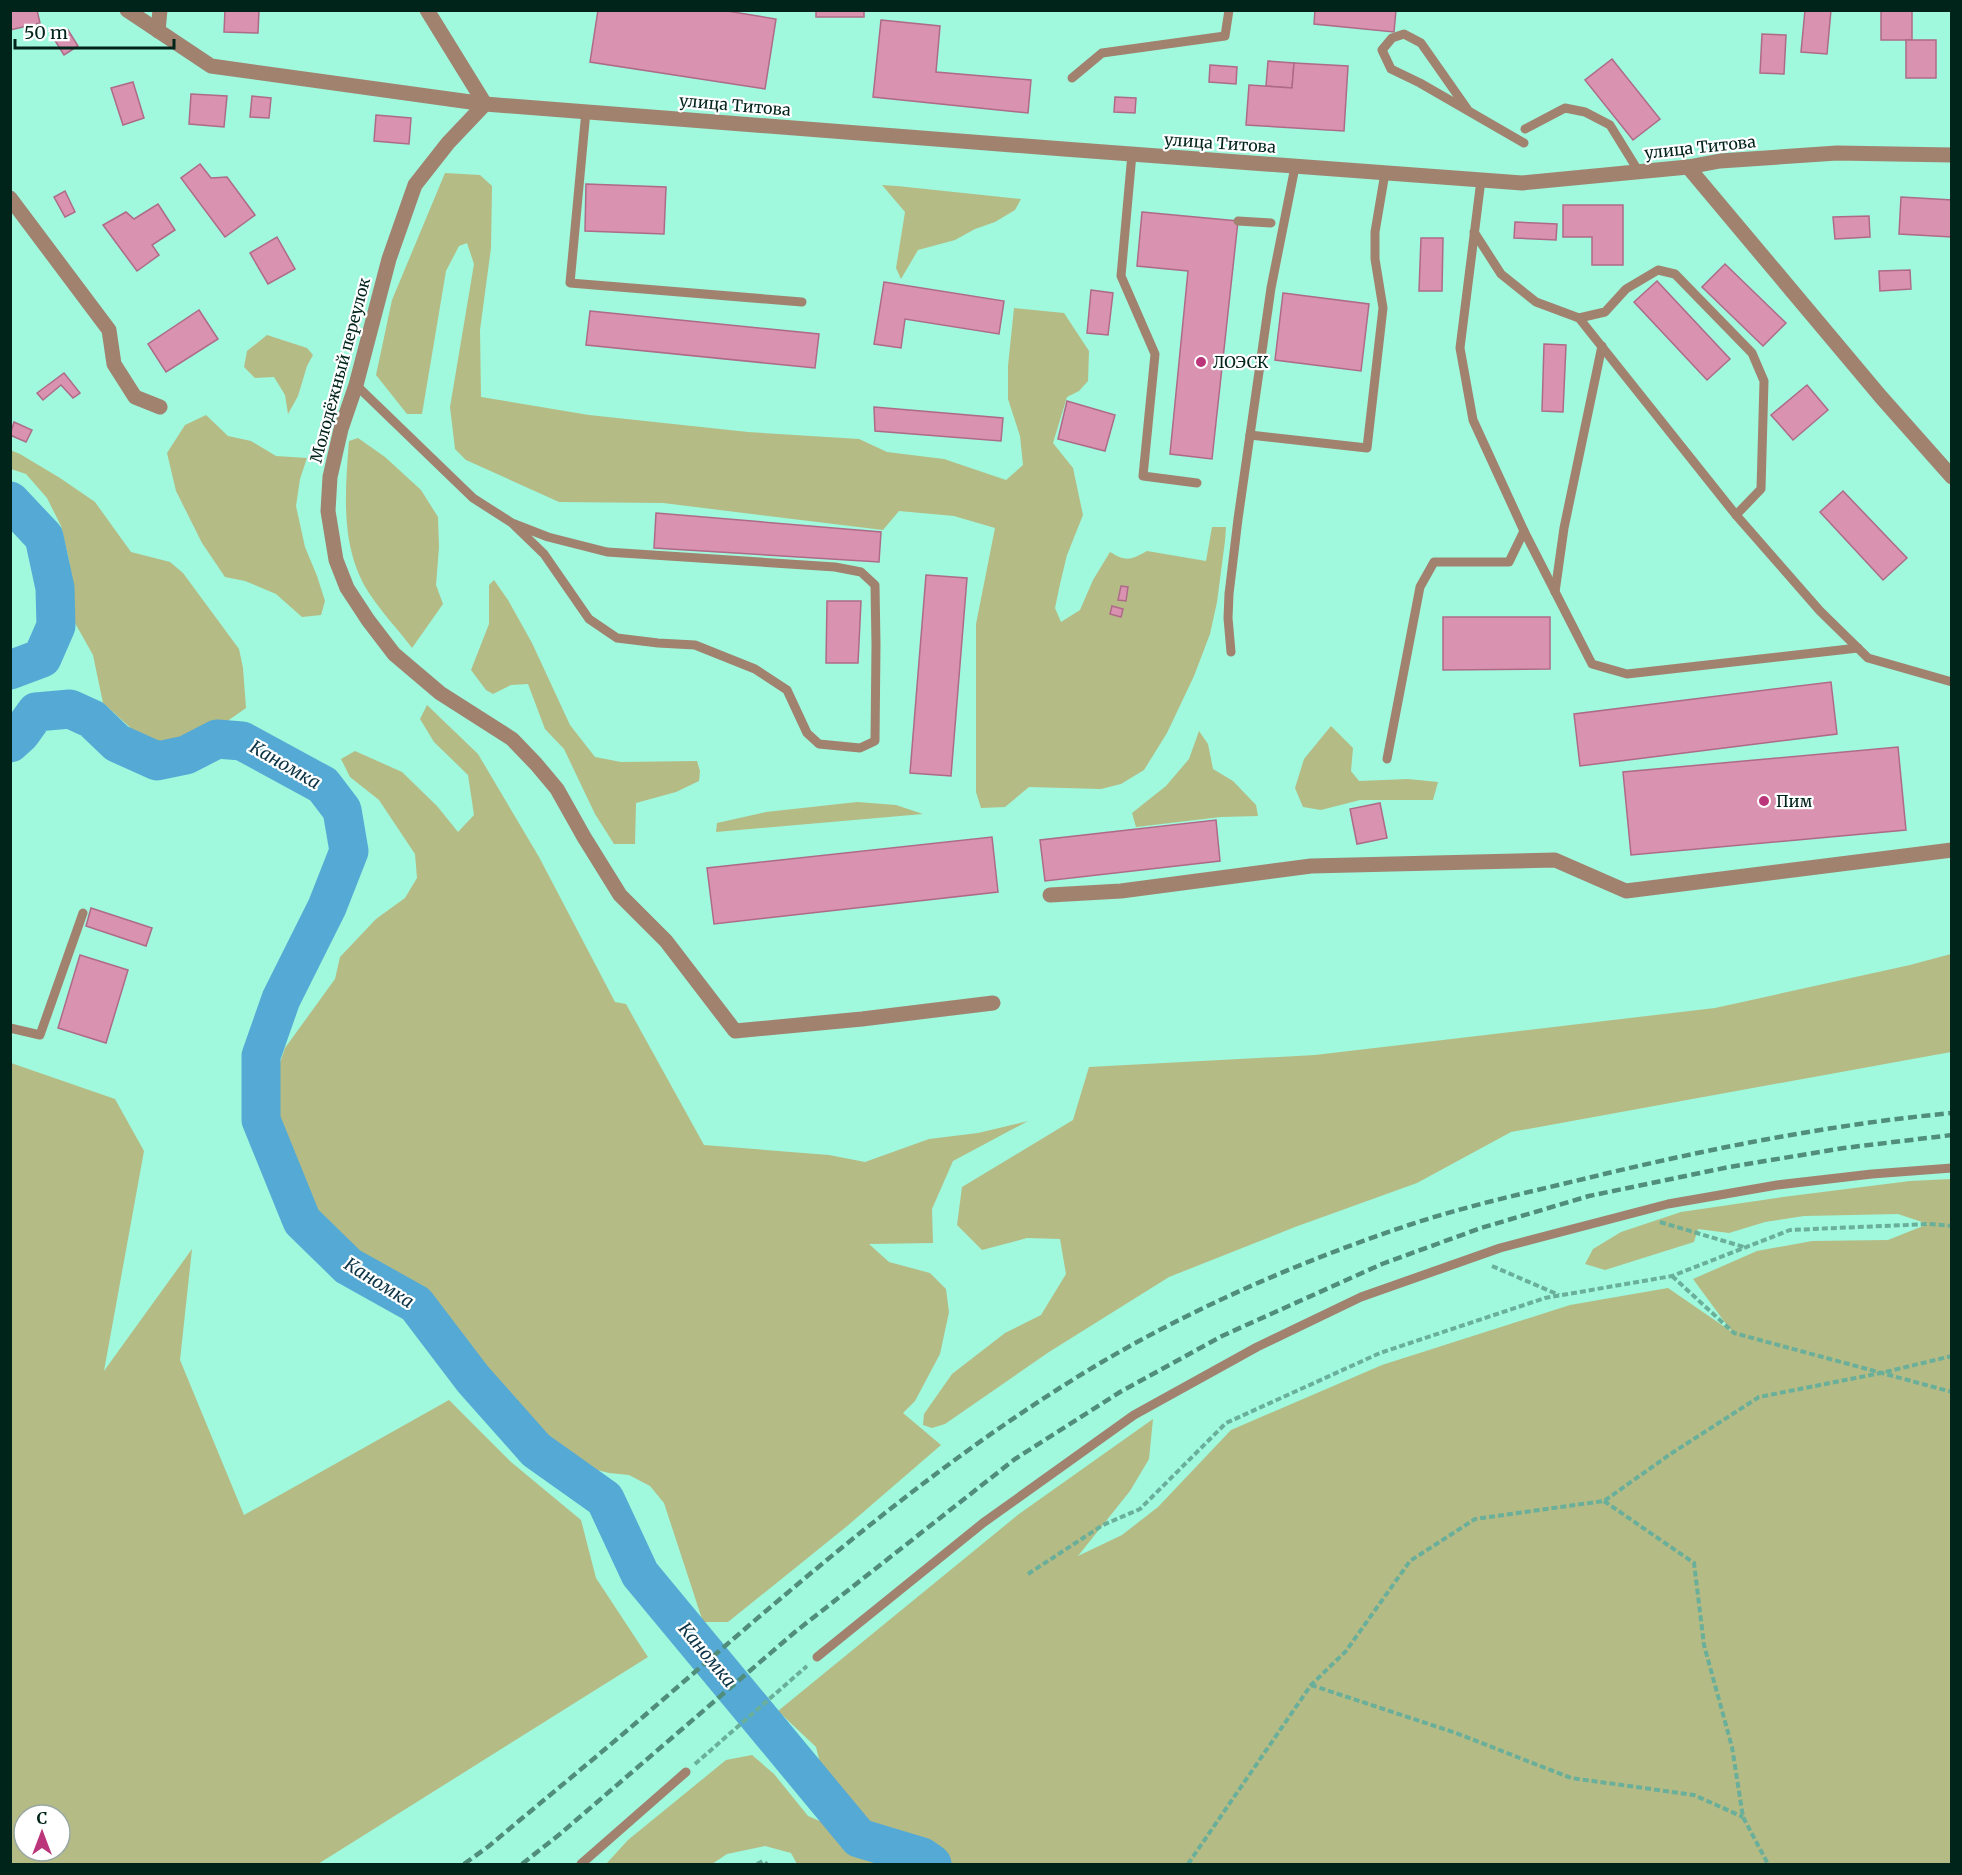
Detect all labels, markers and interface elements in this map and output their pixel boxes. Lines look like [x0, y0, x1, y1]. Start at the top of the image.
scale bar [15, 12, 174, 50]
text: 50 m [24, 21, 68, 44]
street label: улица Титова [678, 90, 792, 120]
street label: улица Титова [1163, 129, 1277, 157]
street label: улица Титова [1643, 131, 1757, 163]
street label: Молодёжный переулок [306, 275, 374, 465]
place label: ЛОЭСК [1213, 352, 1269, 372]
marker: ЛОЭСК [1194, 355, 1208, 369]
water label: Каномка [246, 735, 325, 794]
place label: Пим [1776, 791, 1812, 811]
marker: Пим [1757, 794, 1771, 808]
water label: Каномка [340, 1252, 418, 1313]
water label: Каномка [674, 1618, 741, 1692]
north arrow [12, 1803, 72, 1863]
text: С [37, 1808, 47, 1828]

